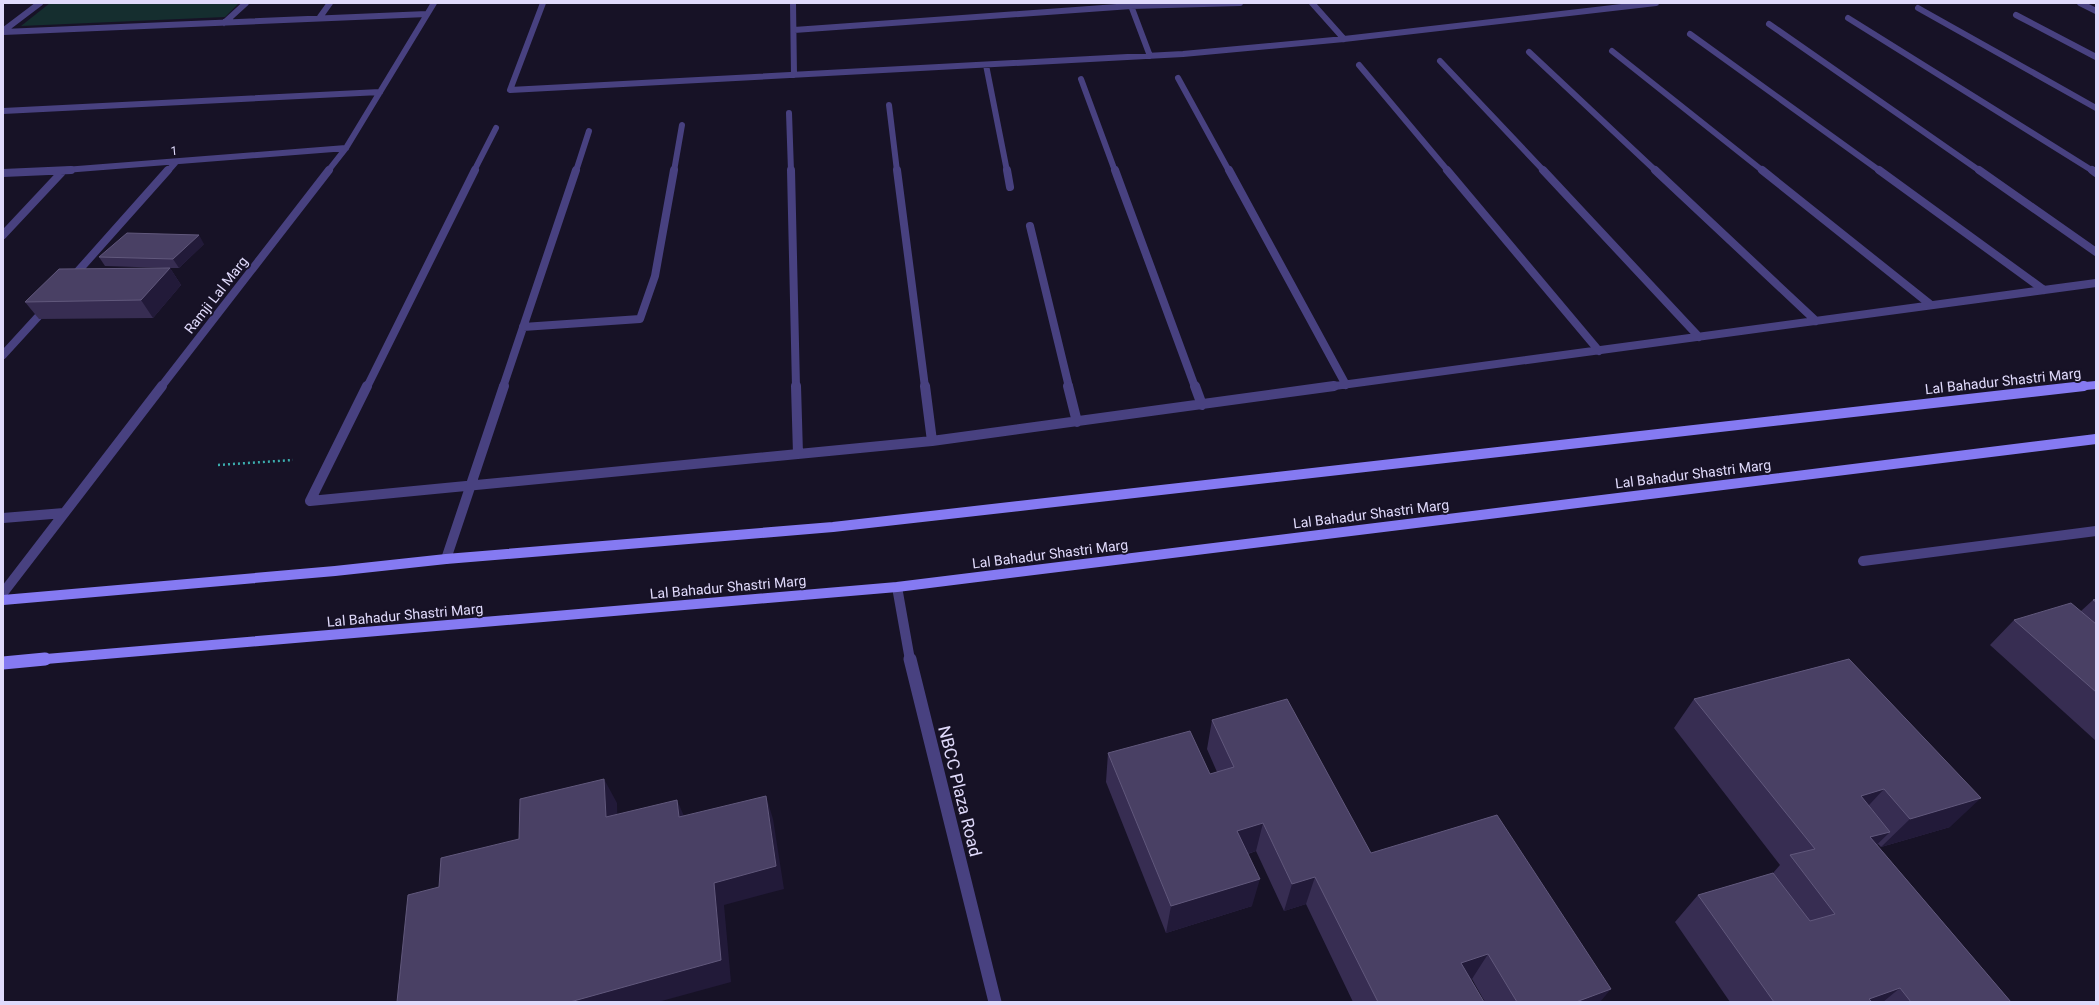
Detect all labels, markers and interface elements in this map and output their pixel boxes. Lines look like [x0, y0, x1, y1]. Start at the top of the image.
street label: 1 [170, 144, 178, 158]
street label: Ramji Lal Marg [181, 253, 251, 337]
street label: Lal Bahadur Shastri Marg [1924, 365, 2082, 397]
street label: Lal Bahadur Shastri Marg [1614, 456, 1772, 492]
street label: Lal Bahadur Shastri Marg [1292, 496, 1450, 532]
street label: Lal Bahadur Shastri Marg [971, 536, 1129, 572]
street label: Lal Bahadur Shastri Marg [649, 572, 807, 602]
street label: Lal Bahadur Shastri Marg [326, 600, 484, 630]
street label: NBCC Plaza Road [934, 724, 986, 858]

